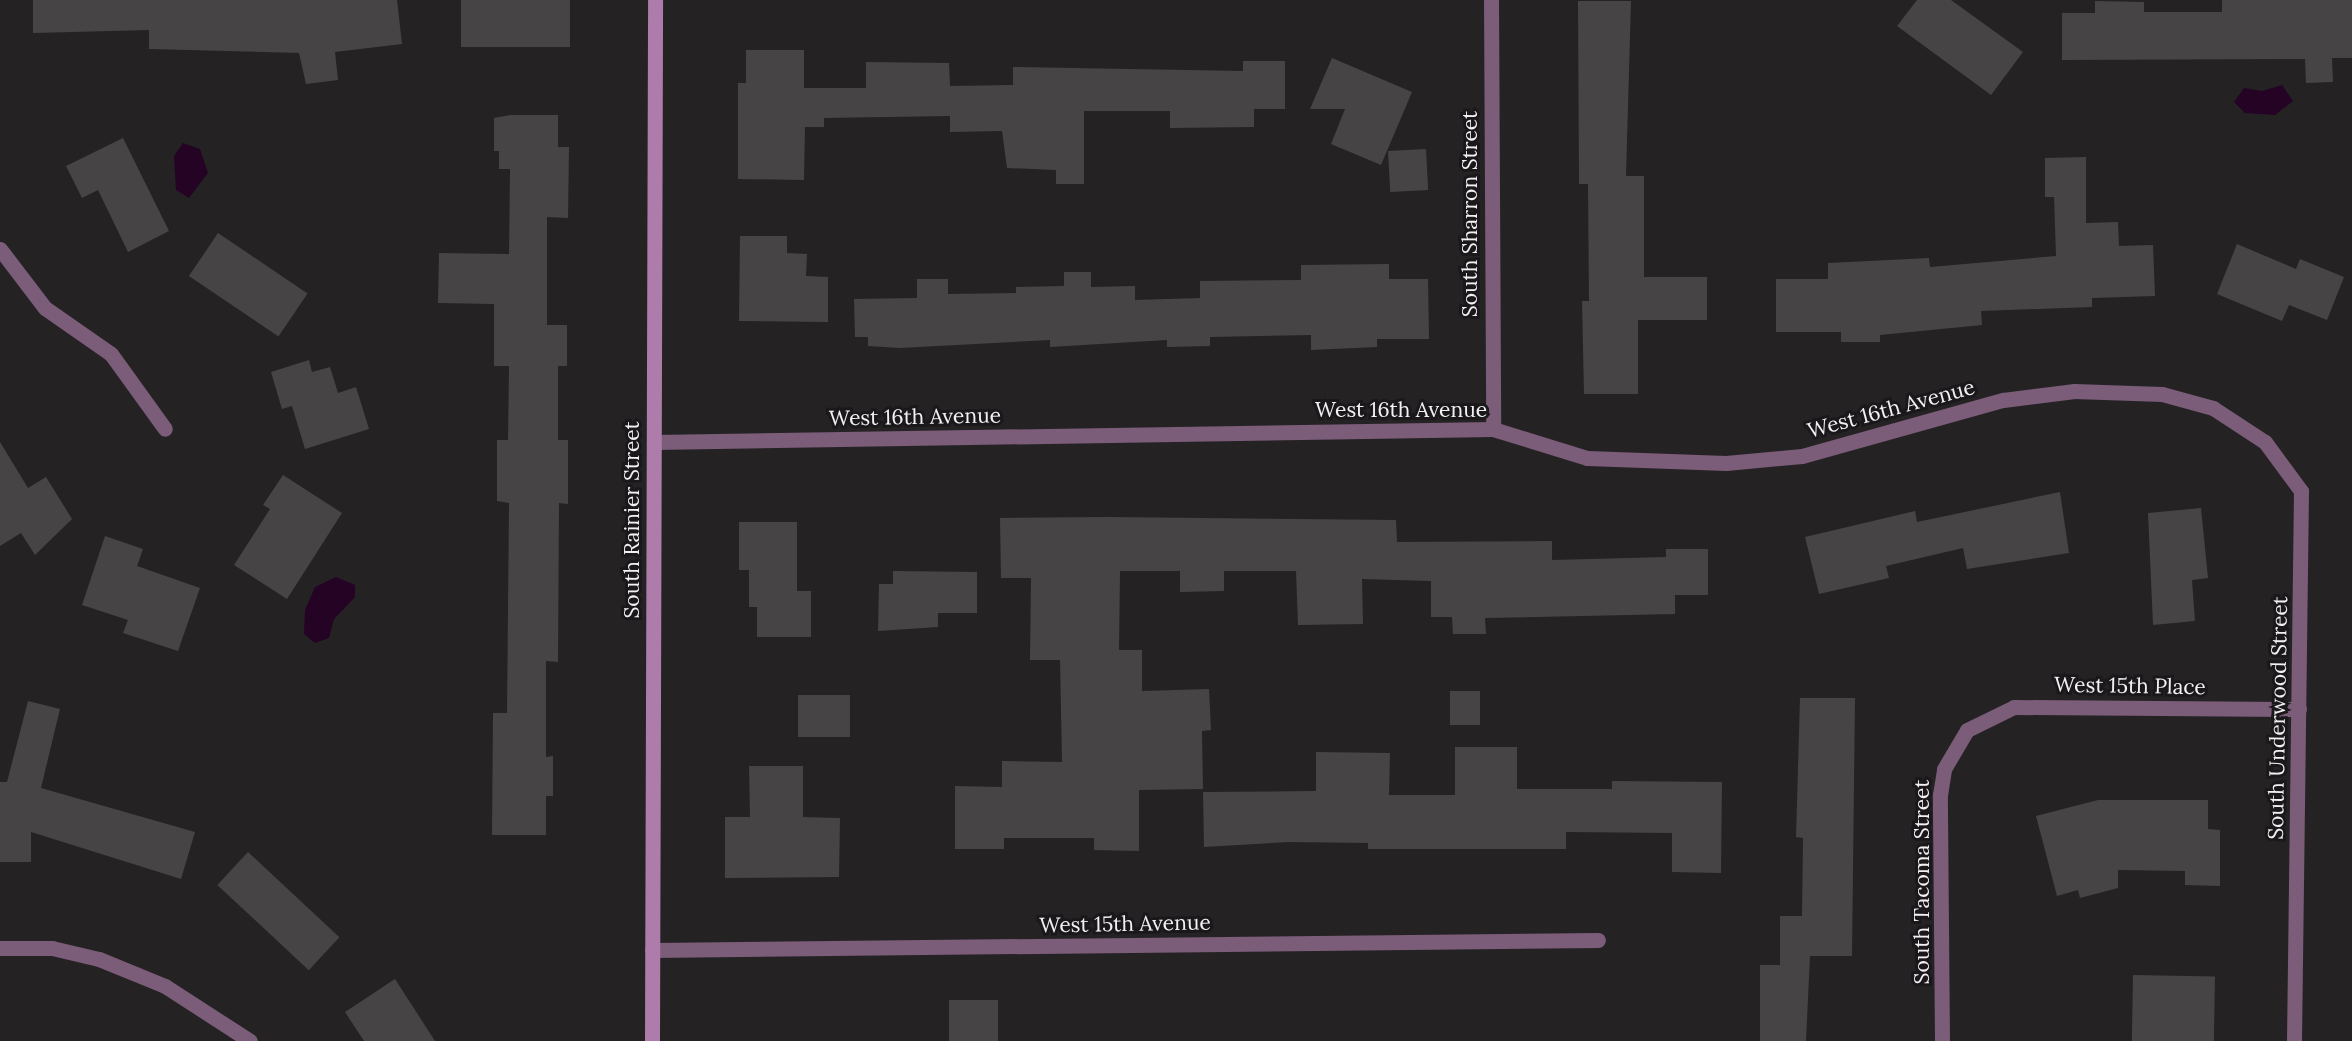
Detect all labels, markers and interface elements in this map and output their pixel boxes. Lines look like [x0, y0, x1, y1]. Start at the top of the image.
street label: South Sharron Street [1457, 111, 1483, 317]
street label: West 16th Avenue [1805, 375, 1977, 443]
street label: West 16th Avenue [1315, 397, 1487, 423]
street label: West 16th Avenue [829, 403, 1001, 431]
street label: South Rainier Street [619, 421, 645, 619]
street label: South Underwood Street [2263, 596, 2293, 840]
street label: West 15th Place [2054, 672, 2206, 700]
street label: South Tacoma Street [1909, 780, 1935, 984]
street label: West 15th Avenue [1039, 910, 1211, 938]

